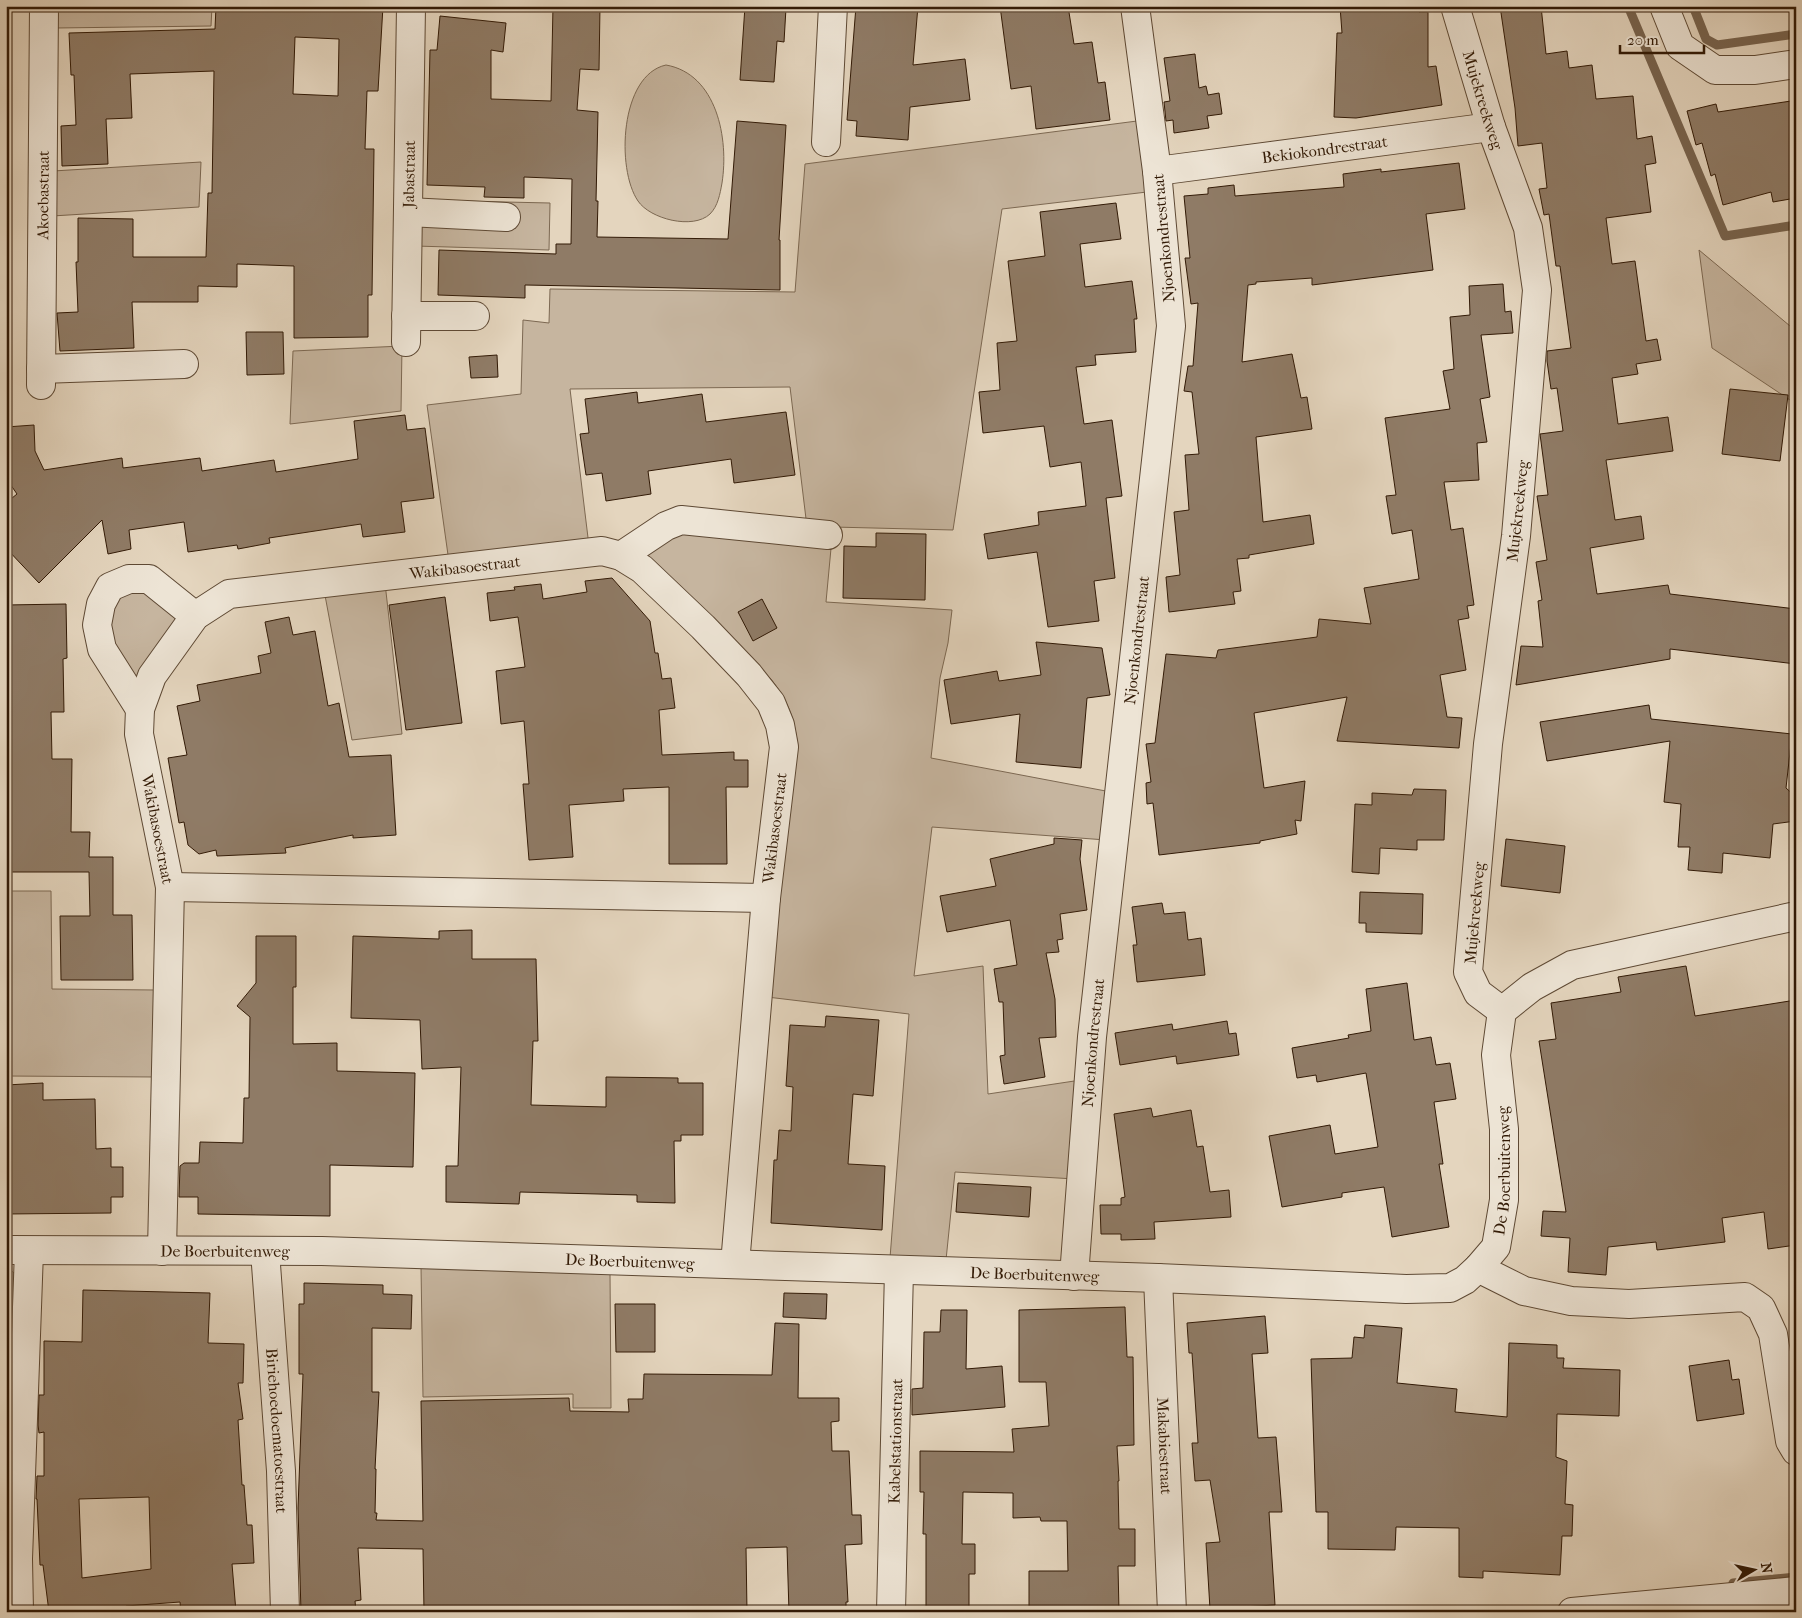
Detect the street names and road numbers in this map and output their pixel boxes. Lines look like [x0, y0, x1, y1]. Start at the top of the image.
street label: Mujekreekweg [1459, 48, 1508, 153]
street label: Bekiokondrestraat [1261, 132, 1389, 167]
street label: Jabastraat [399, 140, 419, 210]
street label: Akoebastraat [33, 150, 53, 241]
street label: Njoenkondrestraat [1148, 173, 1179, 303]
street label: Mujekreekweg [1503, 459, 1532, 563]
street label: Wakibasoestraat [407, 551, 522, 583]
street label: Njoenkondrestraat [1120, 575, 1153, 705]
street label: Wakibasoestraat [758, 771, 791, 886]
street label: Wakibasoestraat [137, 772, 178, 886]
street label: Mujekreekweg [1461, 861, 1488, 965]
street label: Njoenkondrestraat [1078, 977, 1108, 1108]
street label: De Boerbuitenweg [1489, 1105, 1515, 1237]
street label: De Boerbuitenweg [160, 1241, 290, 1261]
street label: De Boerbuitenweg [565, 1250, 695, 1273]
street label: De Boerbuitenweg [970, 1263, 1100, 1286]
street label: Biriehoedoematoestraat [262, 1347, 291, 1514]
street label: Kabelstationstraat [885, 1378, 906, 1504]
street label: Makabiestraat [1153, 1397, 1176, 1495]

